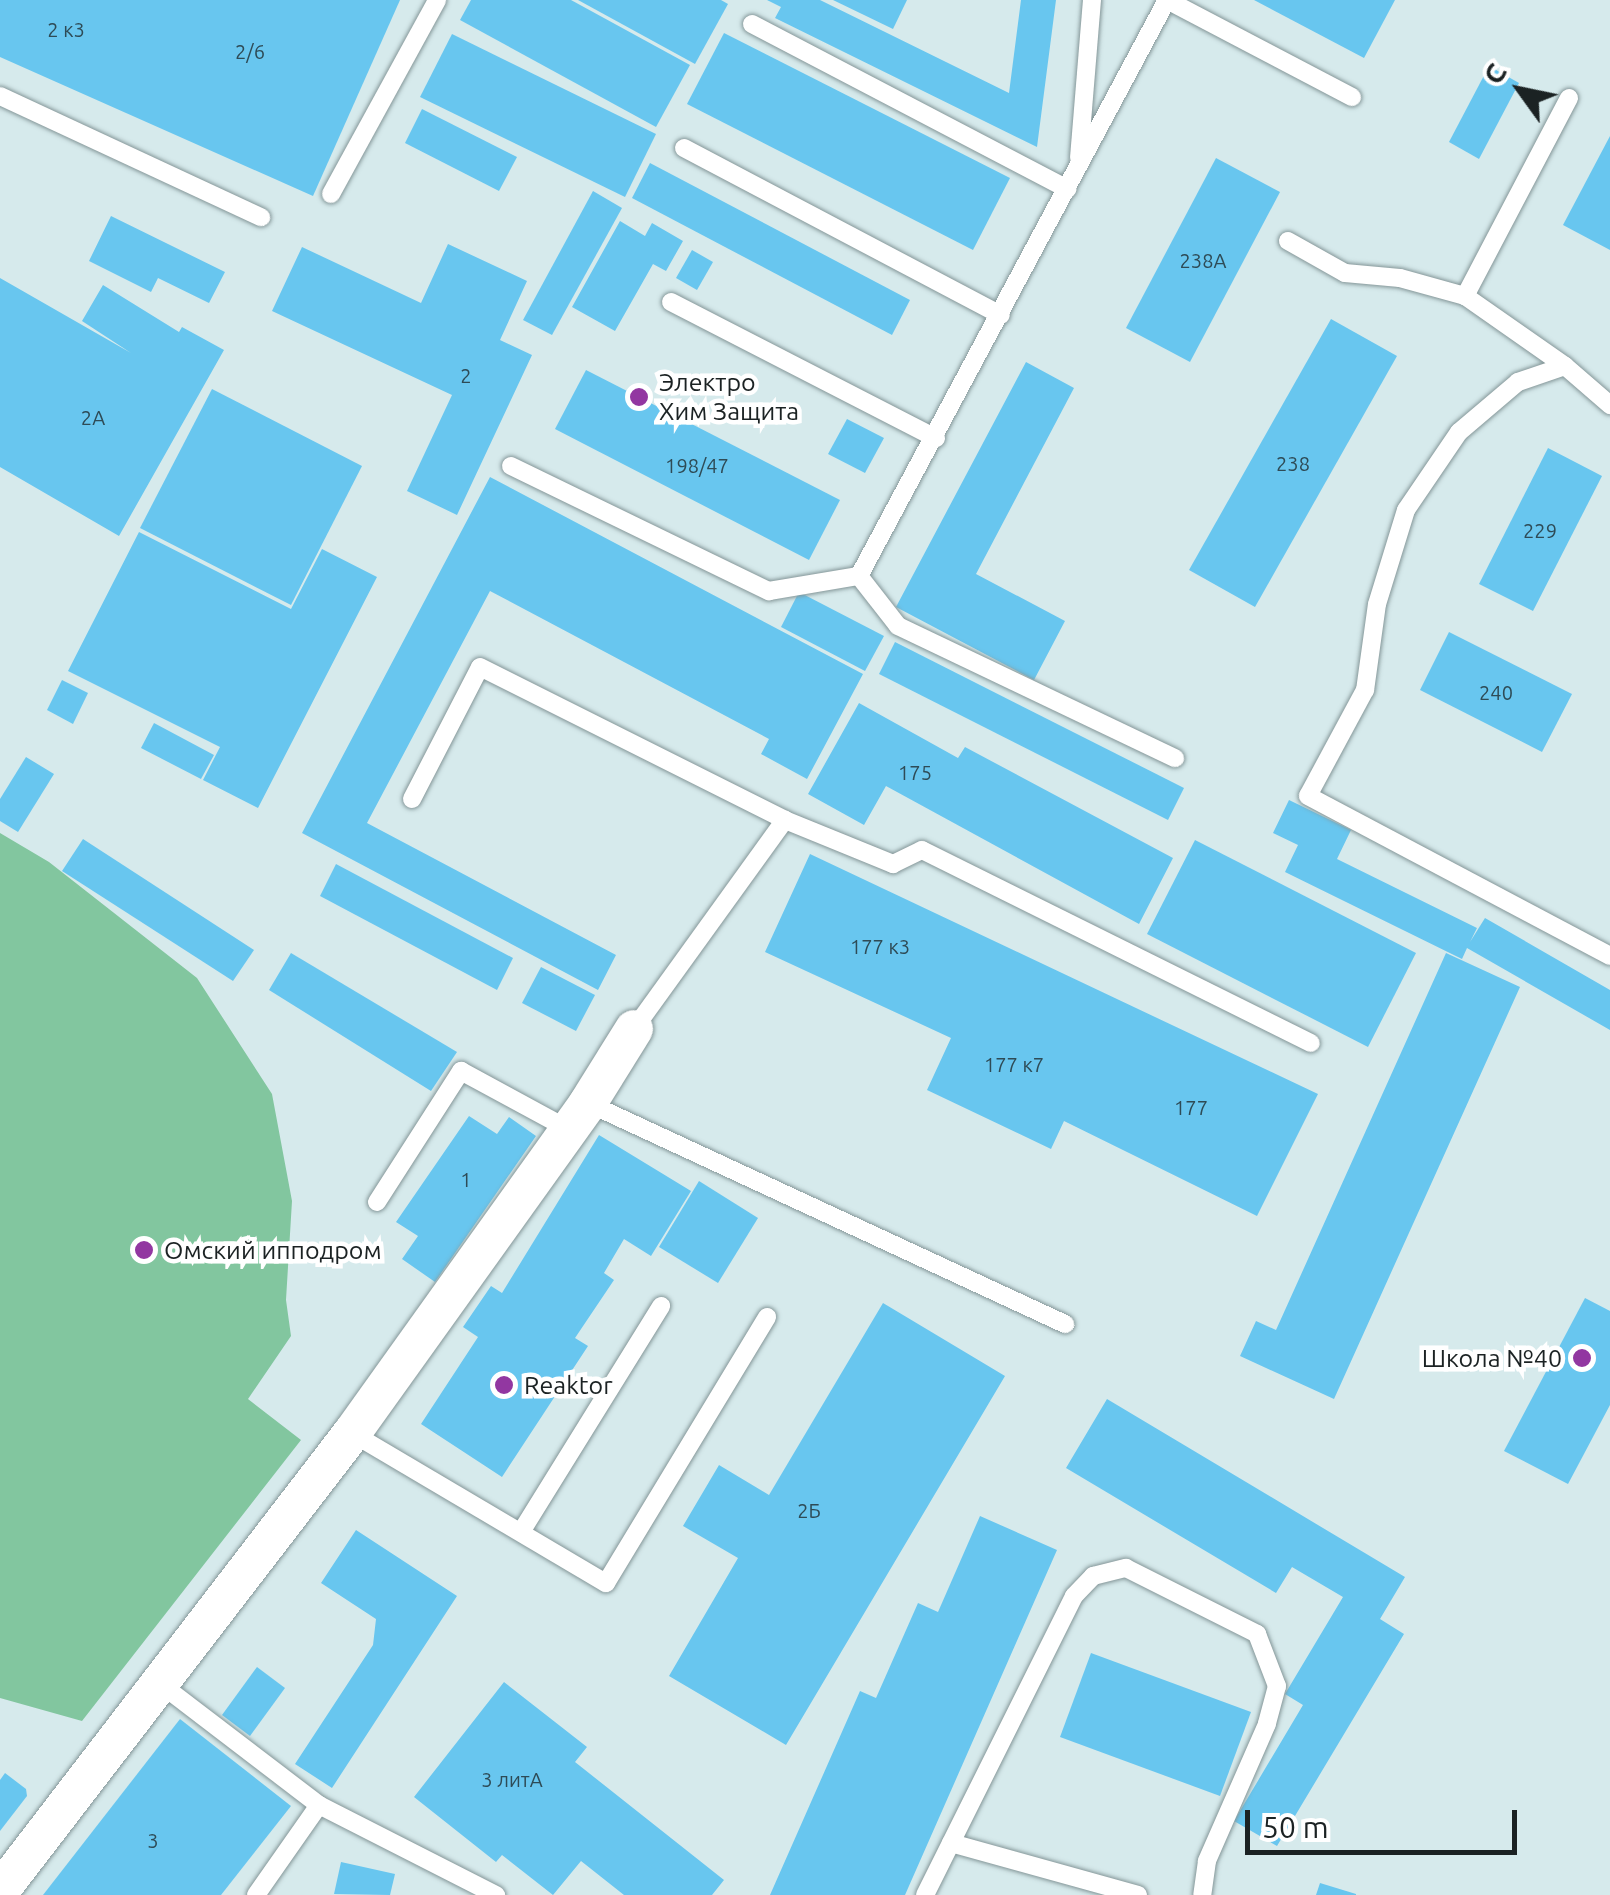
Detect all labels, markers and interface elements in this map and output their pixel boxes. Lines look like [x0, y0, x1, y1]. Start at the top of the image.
house number: 2 к3 [47, 17, 85, 41]
house number: 2/6 [235, 39, 265, 63]
north arrow [1470, 40, 1570, 140]
text: С [1477, 57, 1512, 89]
house number: 238А [1180, 248, 1226, 272]
house number: 2 [460, 363, 472, 387]
place label: Электро Хим Защита [659, 368, 799, 427]
marker: Электро Хим Защита [628, 386, 650, 408]
house number: 2А [81, 405, 105, 429]
house number: 238 [1276, 451, 1310, 475]
house number: 198/47 [665, 453, 729, 477]
house number: 229 [1523, 518, 1557, 542]
house number: 240 [1479, 680, 1513, 704]
house number: 175 [898, 760, 932, 784]
house number: 177 к3 [850, 934, 910, 958]
house number: 177 к7 [984, 1052, 1044, 1076]
house number: 177 [1174, 1095, 1208, 1119]
house number: 1 [460, 1167, 472, 1191]
place label: Омский ипподром [164, 1235, 382, 1265]
marker: Омский ипподром [133, 1239, 155, 1261]
place label: Школа №40 [1422, 1343, 1562, 1373]
marker: Школа №40 [1571, 1347, 1593, 1369]
place label: Reaktor [524, 1370, 613, 1400]
marker: Reaktor [493, 1374, 515, 1396]
house number: 2Б [797, 1498, 821, 1522]
house number: 3 литА [481, 1767, 543, 1791]
scale bar [1250, 1790, 1522, 1852]
text: 50 m [1262, 1810, 1329, 1844]
house number: 3 [147, 1828, 159, 1852]

